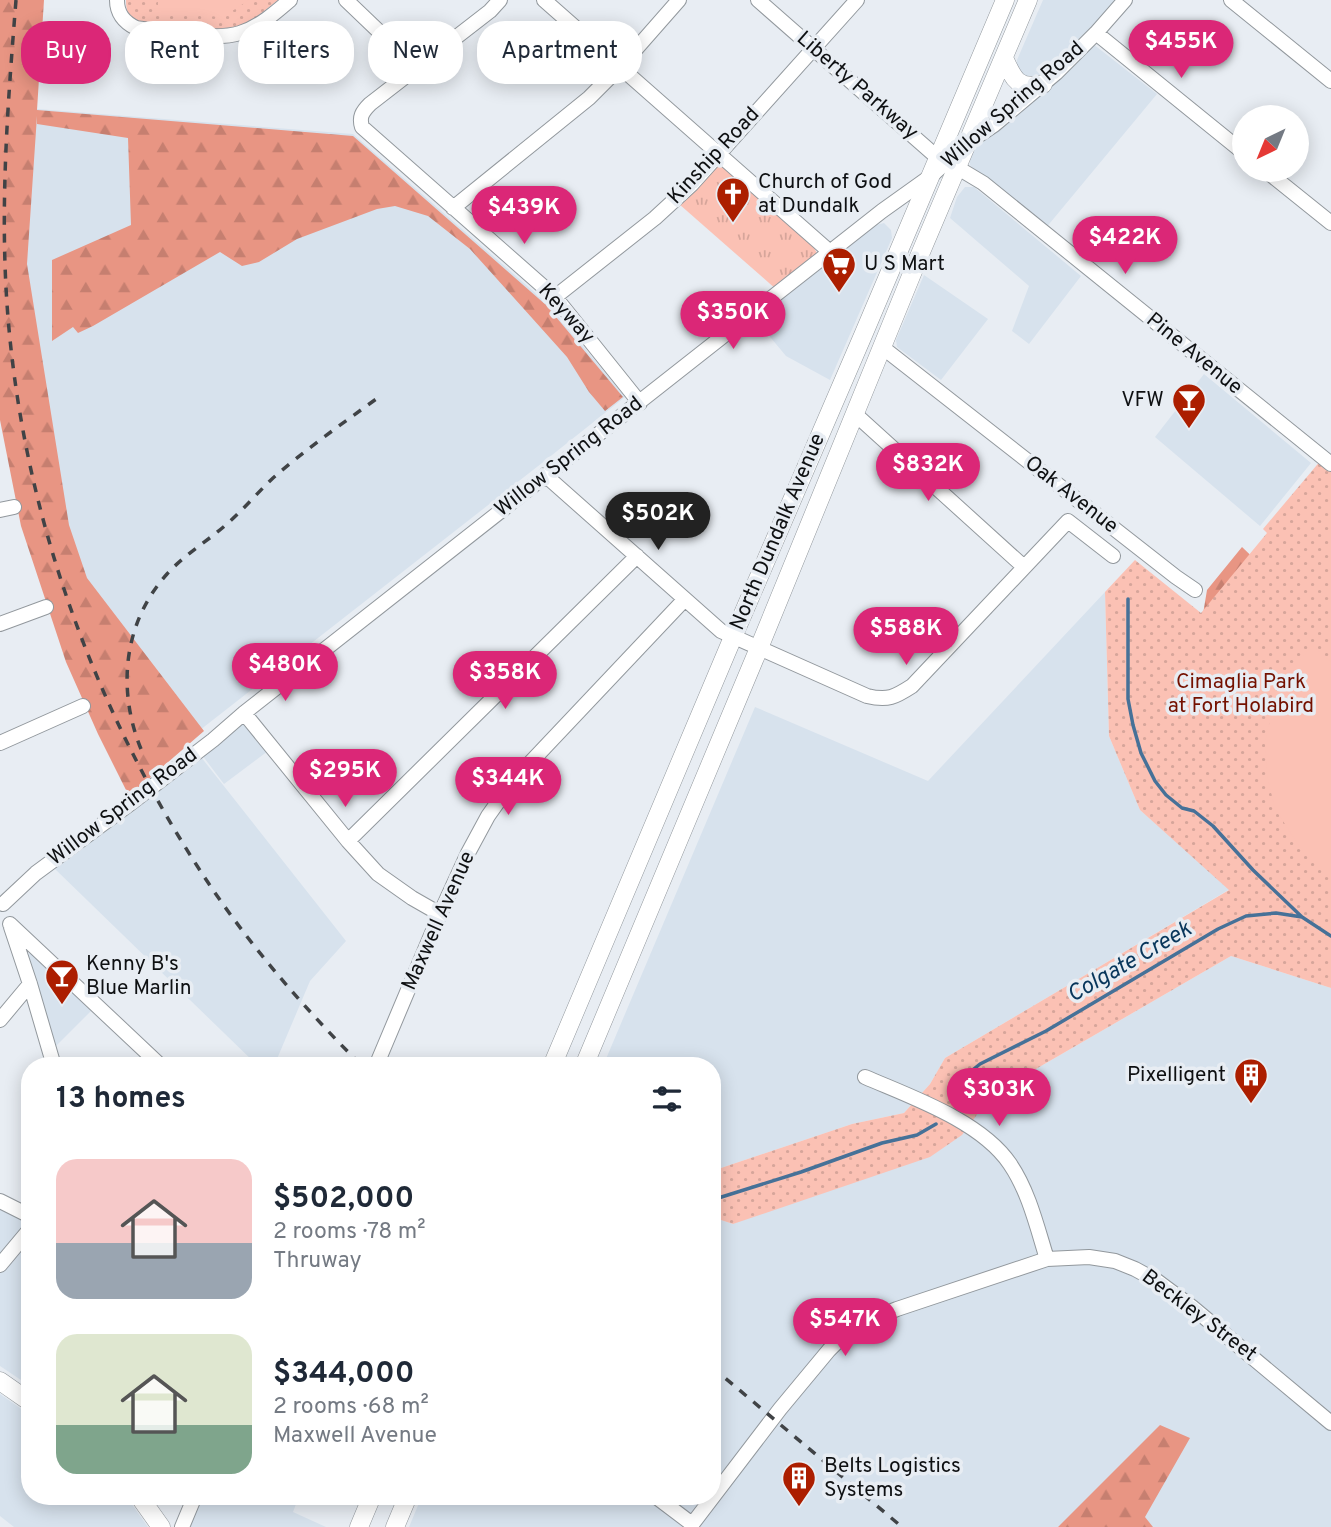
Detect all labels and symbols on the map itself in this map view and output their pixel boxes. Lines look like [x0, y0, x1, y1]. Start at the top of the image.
pin: $455K [1132, 20, 1230, 80]
street label: Liberty Parkway [790, 26, 924, 146]
street label: Willow Spring Road [936, 36, 1090, 174]
street label: Kinship Road [662, 102, 766, 210]
north arrow [1232, 105, 1309, 182]
place label: Church of God at Dundalk [758, 169, 892, 220]
church icon: Church of God at Dundalk [714, 175, 752, 224]
pin: $439K [475, 187, 573, 246]
pin: $422K [1076, 216, 1174, 276]
supermarket icon: U S Mart [820, 245, 858, 294]
place label: U S Mart [864, 251, 945, 278]
street label: Keyway [532, 278, 600, 350]
pin: $350K [684, 292, 782, 351]
street label: Pine Avenue [1140, 307, 1248, 401]
bar icon: VFW [1170, 381, 1208, 430]
place label: VFW [1121, 387, 1164, 414]
street label: Willow Spring Road [489, 391, 649, 523]
street label: North Dundalk Avenue [724, 429, 832, 635]
pin: $832K [879, 444, 977, 503]
street label: Oak Avenue [1019, 450, 1123, 540]
pin: $502K [609, 492, 707, 552]
pin: $588K [857, 608, 955, 667]
pin: $480K [236, 644, 334, 703]
pin: $358K [456, 652, 554, 711]
park label: Cimaglia Park at Fort Holabird [1168, 669, 1314, 720]
street label: Willow Spring Road [43, 742, 203, 872]
pin: $295K [296, 750, 394, 809]
pin: $344K [459, 758, 557, 817]
street label: Maxwell Avenue [396, 847, 482, 995]
water label: Colgate Creek [1063, 916, 1198, 1010]
place label: Kenny B's Blue Marlin [86, 951, 192, 1002]
bar icon: Kenny B's Blue Marlin [43, 957, 81, 1006]
building icon: Pixelligent [1232, 1056, 1270, 1105]
place label: Pixelligent [1127, 1062, 1226, 1089]
pin: $303K [950, 1068, 1048, 1128]
street label: Beckley Street [1136, 1264, 1262, 1368]
pin: $547K [796, 1298, 894, 1358]
place label: Belts Logistics Systems [824, 1453, 961, 1504]
building icon: Belts Logistics Systems [780, 1459, 818, 1508]

